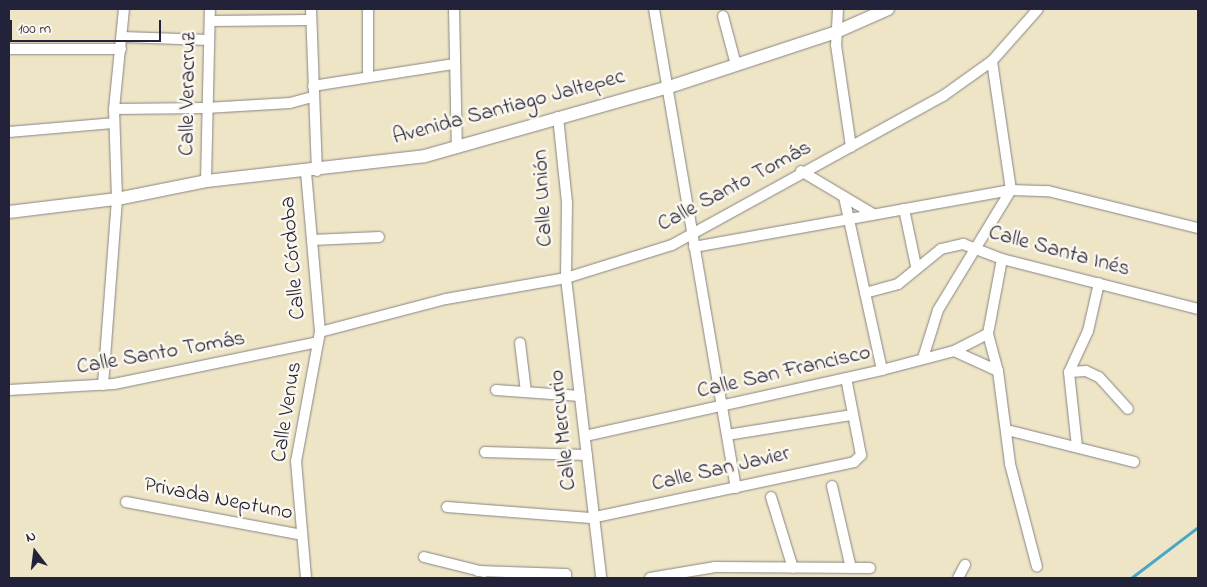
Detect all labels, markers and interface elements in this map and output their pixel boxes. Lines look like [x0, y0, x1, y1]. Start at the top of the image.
scale bar [12, 10, 164, 42]
text: 100 m [18, 18, 51, 40]
street label: Calle Veracruz [175, 32, 203, 156]
street label: Avenida Santiago Jaltepec [390, 64, 628, 152]
street label: Calle Santo Tomás [654, 135, 816, 239]
street label: Calle Unión [528, 149, 560, 247]
street label: Calle Córdoba [275, 195, 313, 321]
street label: Calle Santa Inés [985, 220, 1133, 284]
street label: Calle Santo Tomás [75, 326, 247, 382]
street label: Calle San Francisco [695, 340, 873, 406]
street label: Calle Venus [267, 360, 309, 464]
street label: Calle Mercurio [545, 368, 583, 492]
street label: Calle San Javier [649, 441, 793, 499]
street label: Privada Neptuno [141, 473, 295, 527]
text: N [24, 526, 38, 548]
north arrow [10, 527, 60, 577]

